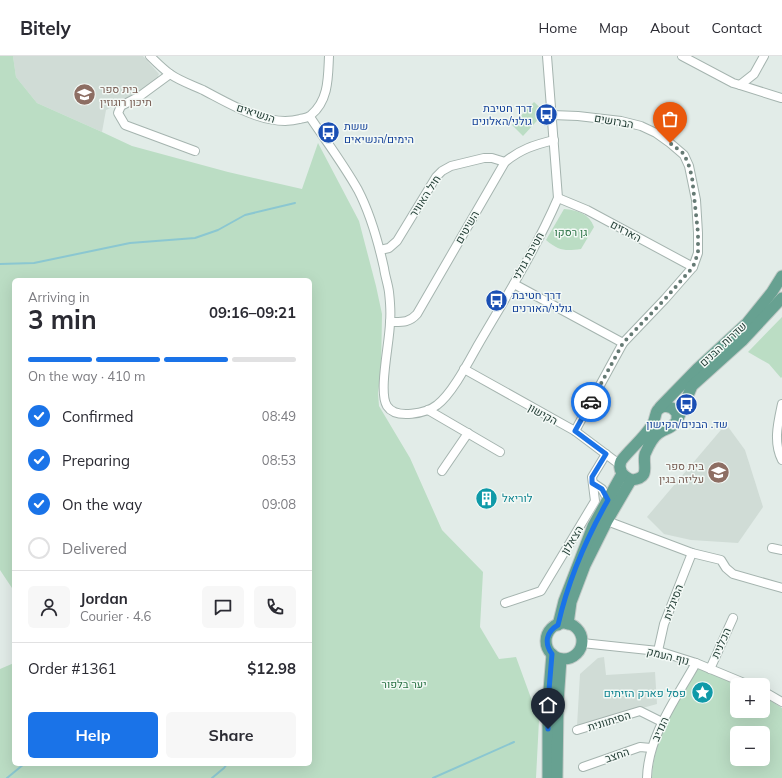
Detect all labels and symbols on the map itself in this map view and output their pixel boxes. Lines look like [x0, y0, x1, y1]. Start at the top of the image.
school or university icon: בית ספר תיכון רוגוזין [71, 82, 97, 108]
place label: בית ספר תיכון רוגוזין [100, 82, 152, 109]
street label: הנשיאים [235, 100, 277, 126]
place label: דרך חטיבת גולני/האלונים [472, 101, 532, 128]
bus stop icon: דרך חטיבת גולני/האלונים [534, 101, 560, 127]
pin [653, 102, 687, 143]
street label: הברושים [593, 111, 635, 131]
bus stop icon: ששת הימים/הנשיאים [315, 119, 341, 145]
place label: ששת הימים/הנשיאים [344, 119, 414, 146]
street label: חיל האוויר [406, 172, 444, 220]
street label: השיטים [452, 208, 482, 246]
street label: הארזים [608, 217, 644, 245]
park label: גן רסקו [555, 225, 587, 239]
street label: חטיבת גולני [509, 230, 547, 282]
bus stop icon: דרך חטיבת גולני/האורנים [484, 288, 510, 314]
place label: דרך חטיבת גולני/האורנים [512, 288, 572, 315]
street label: שדרות הבנים [697, 319, 749, 369]
courier [571, 382, 611, 422]
bus stop icon: שד. הבנים/הקישון [674, 391, 700, 417]
street label: הקישון [526, 400, 560, 428]
place label: שד. הבנים/הקישון [646, 417, 728, 431]
place label: בית ספר עליזה בגין [659, 459, 704, 486]
school or university icon: בית ספר עליזה בגין [706, 459, 732, 485]
building icon: לוריאל [474, 485, 500, 511]
place label: לוריאל [502, 491, 533, 505]
street label: הצאלון [558, 523, 586, 557]
street label: הסיגלית [660, 582, 686, 622]
street label: הכלנית [708, 625, 734, 661]
street label: נוף העמק [645, 644, 691, 668]
park label: יער בלפור [382, 677, 426, 691]
place icon: פסל פארק הזיתים [689, 680, 715, 706]
place label: פסל פארק הזיתים [604, 686, 686, 700]
pin [531, 688, 565, 729]
street label: הסיתוונית [586, 708, 632, 734]
street label: הנדיב [648, 715, 672, 743]
street label: החצב [603, 744, 631, 766]

